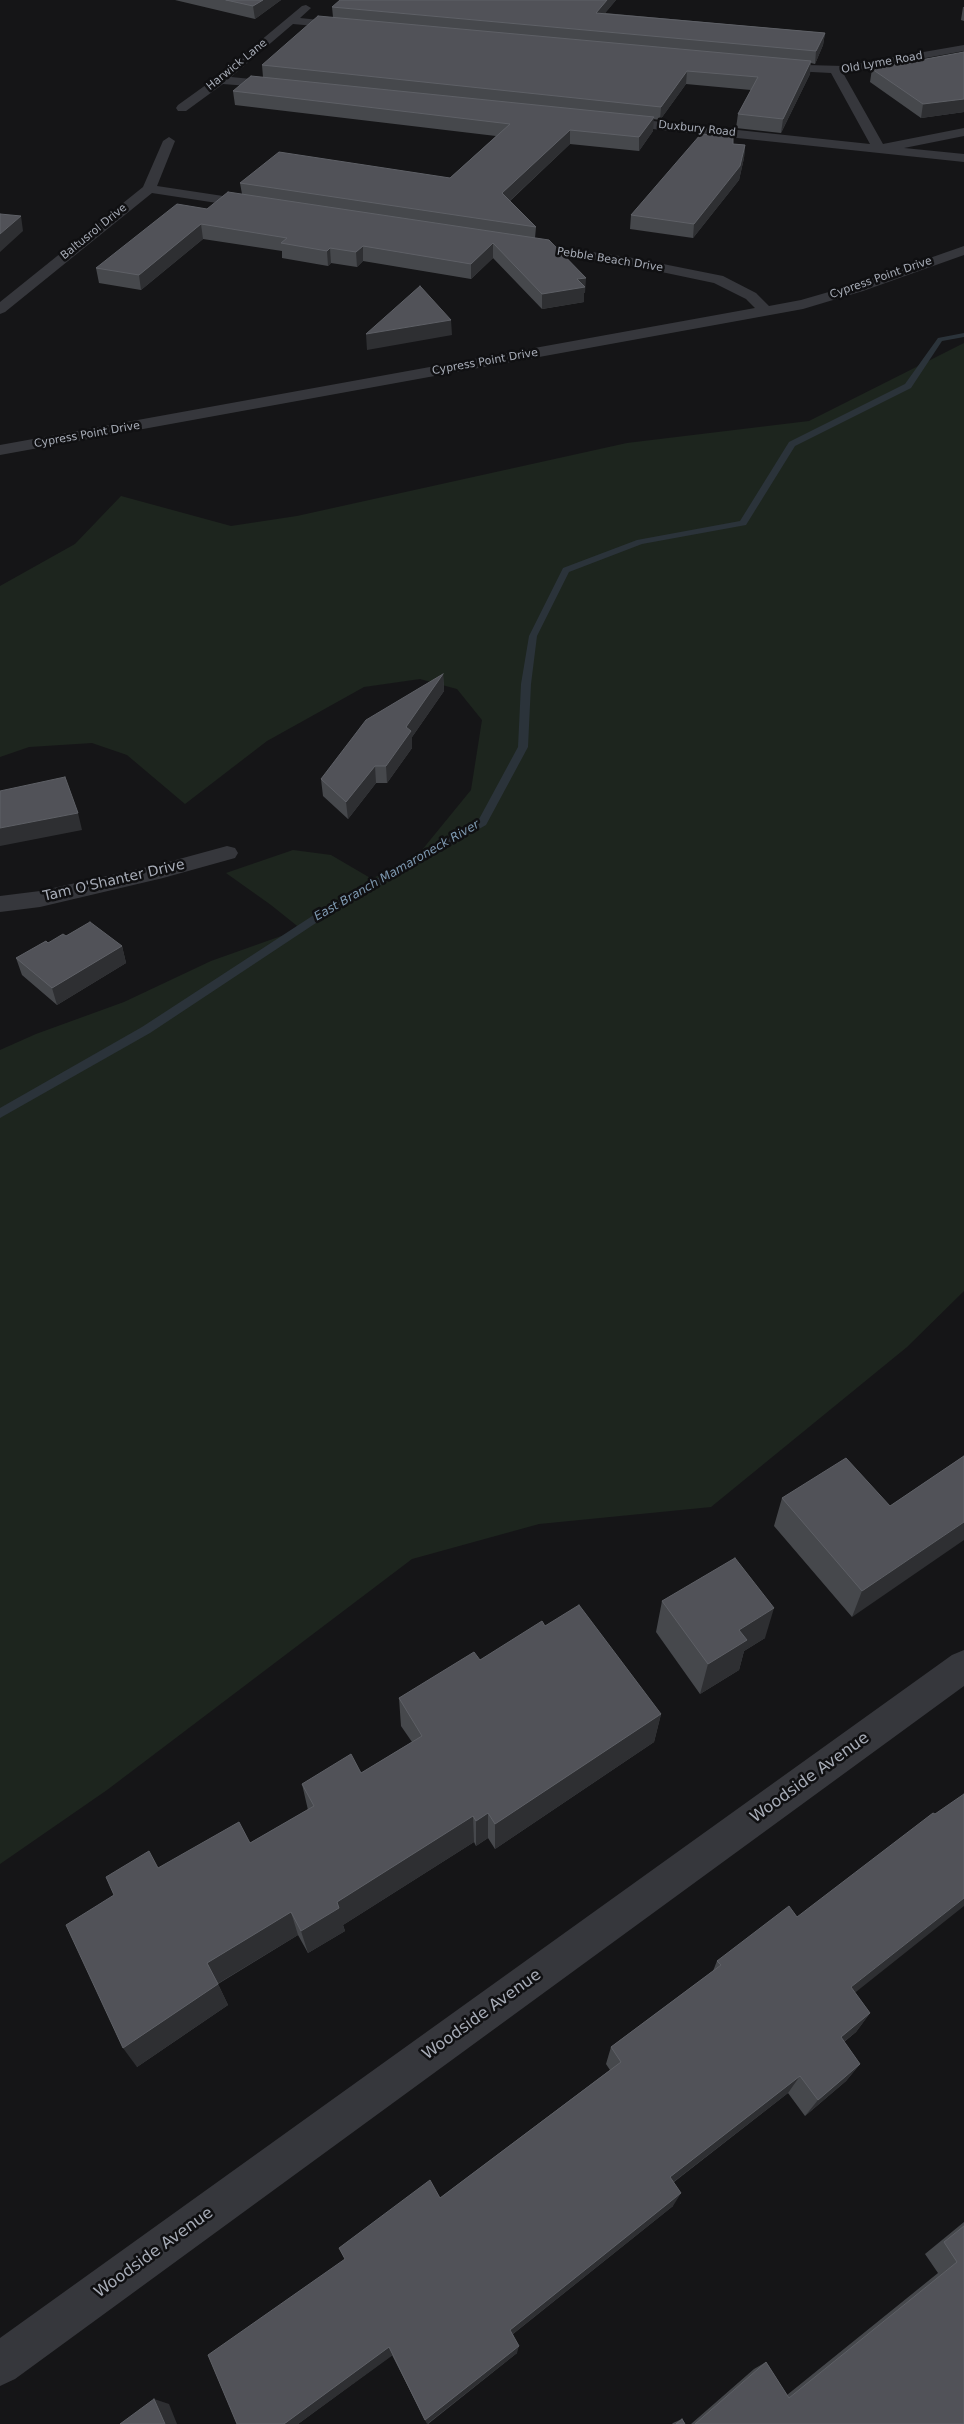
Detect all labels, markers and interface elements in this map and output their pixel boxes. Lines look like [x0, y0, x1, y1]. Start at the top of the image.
street label: Harwick Lane [204, 37, 270, 93]
street label: Old Lyme Road [840, 49, 924, 77]
street label: Duxbury Road [658, 118, 736, 140]
street label: Baltusrol Drive [58, 201, 130, 263]
street label: Pebble Beach Drive [556, 245, 664, 275]
street label: Cypress Point Drive [828, 254, 934, 302]
street label: Cypress Point Drive [431, 346, 539, 378]
street label: Cypress Point Drive [33, 419, 141, 451]
water label: East Branch Mamaroneck River [312, 818, 482, 924]
street label: Tam O'Shanter Drive [42, 857, 186, 905]
street label: Woodside Avenue [747, 1729, 873, 1827]
street label: Woodside Avenue [419, 1966, 545, 2064]
street label: Woodside Avenue [91, 2204, 217, 2302]

